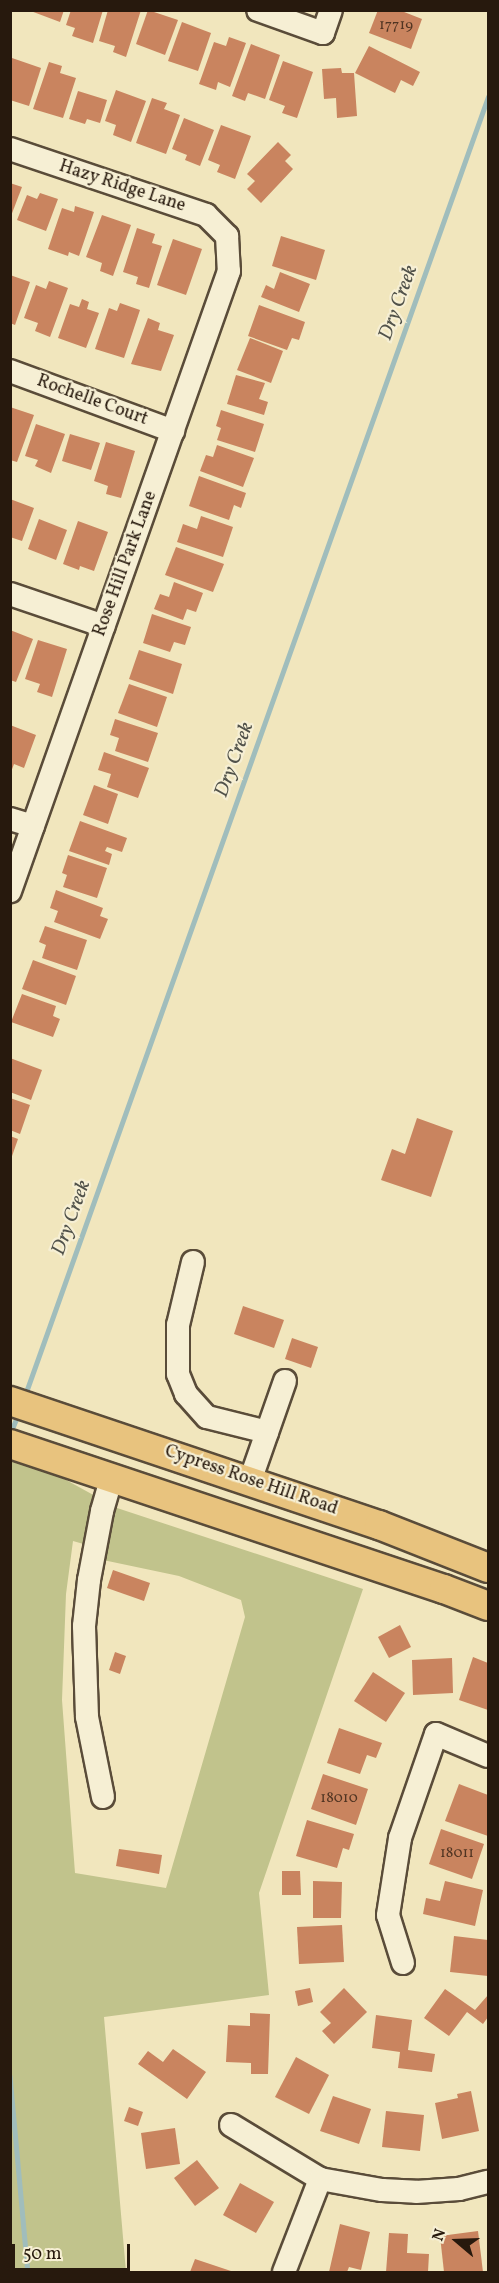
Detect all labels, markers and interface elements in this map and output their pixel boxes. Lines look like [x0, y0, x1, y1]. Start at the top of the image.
house number: 17719 [379, 17, 413, 35]
street label: Hazy Ridge Lane [56, 156, 188, 218]
water label: Dry Creek [374, 262, 424, 344]
street label: Rochelle Court [34, 371, 150, 431]
street label: Rose Hill Park Lane [90, 488, 162, 640]
water label: Dry Creek [210, 719, 260, 801]
water label: Dry Creek [47, 1177, 97, 1259]
street label: Cypress Rose Hill Road [162, 1441, 340, 1521]
house number: 18010 [320, 1790, 358, 1808]
house number: 18011 [440, 1845, 474, 1863]
north arrow [427, 2211, 487, 2271]
text: N [428, 2226, 452, 2244]
scale bar [15, 2232, 134, 2270]
text: 50 m [23, 2242, 62, 2267]

